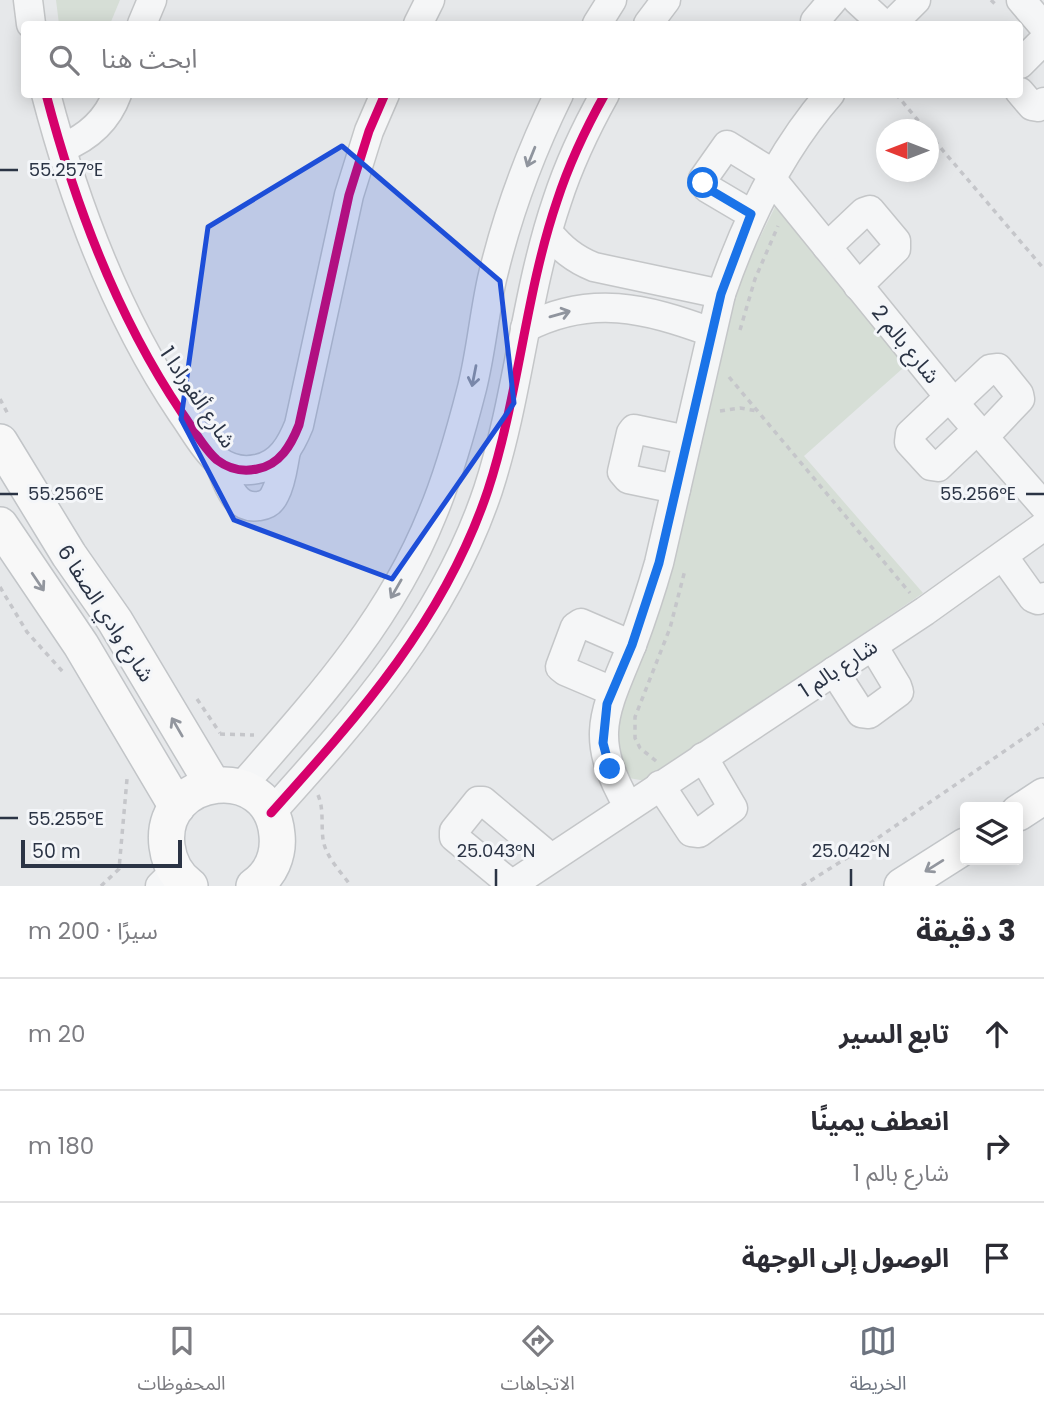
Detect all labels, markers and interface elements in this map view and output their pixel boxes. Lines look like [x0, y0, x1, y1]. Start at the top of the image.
search box [21, 21, 1023, 98]
icon: search [45, 41, 83, 79]
text: ابحث هنا [101, 41, 198, 77]
north arrow [876, 119, 939, 182]
one-way arrow [523, 145, 536, 167]
text: 55.257°E [29, 157, 103, 182]
route start [687, 167, 718, 198]
street label: شارع بالم 2 [865, 299, 947, 390]
one-way arrow [549, 306, 571, 319]
street label: شارع ألفورادا 1 [152, 340, 243, 454]
one-way arrow [467, 364, 480, 387]
text: 55.256°E [28, 481, 104, 506]
text: 55.256°E [940, 481, 1016, 506]
street label: شارع وادي الصفا 6 [49, 539, 161, 688]
one-way arrow [31, 572, 45, 591]
one-way arrow [389, 579, 403, 599]
street label: شارع بالم 1 [793, 632, 883, 705]
one-way arrow [170, 717, 184, 737]
route end [594, 753, 625, 784]
map controls [960, 802, 1023, 865]
button: layers [960, 802, 1023, 865]
text: 55.255°E [28, 806, 104, 831]
scale bar [21, 837, 182, 869]
text: 50 m [32, 838, 81, 865]
text: 25.043°N [457, 838, 535, 863]
text: 25.042°N [812, 838, 890, 863]
one-way arrow [924, 860, 944, 874]
text: 3 دقيقة [916, 909, 1016, 952]
text: سيرًا · 200 m [28, 915, 158, 947]
icon: ahead [978, 1015, 1016, 1053]
text: تابع السير [839, 1016, 949, 1052]
text: 20 m [28, 1018, 86, 1050]
text: انعطف يمينًا [811, 1103, 949, 1139]
icon: right [978, 1127, 1016, 1165]
text: 180 m [28, 1130, 94, 1162]
text: شارع بالم 1 [853, 1157, 949, 1189]
icon: arrive [978, 1239, 1016, 1277]
text: الوصول إلى الوجهة [742, 1240, 949, 1276]
tab: المحفوظات [137, 1322, 226, 1404]
tab: الاتجاهات [501, 1322, 575, 1404]
tab: الخريطة [850, 1322, 907, 1404]

